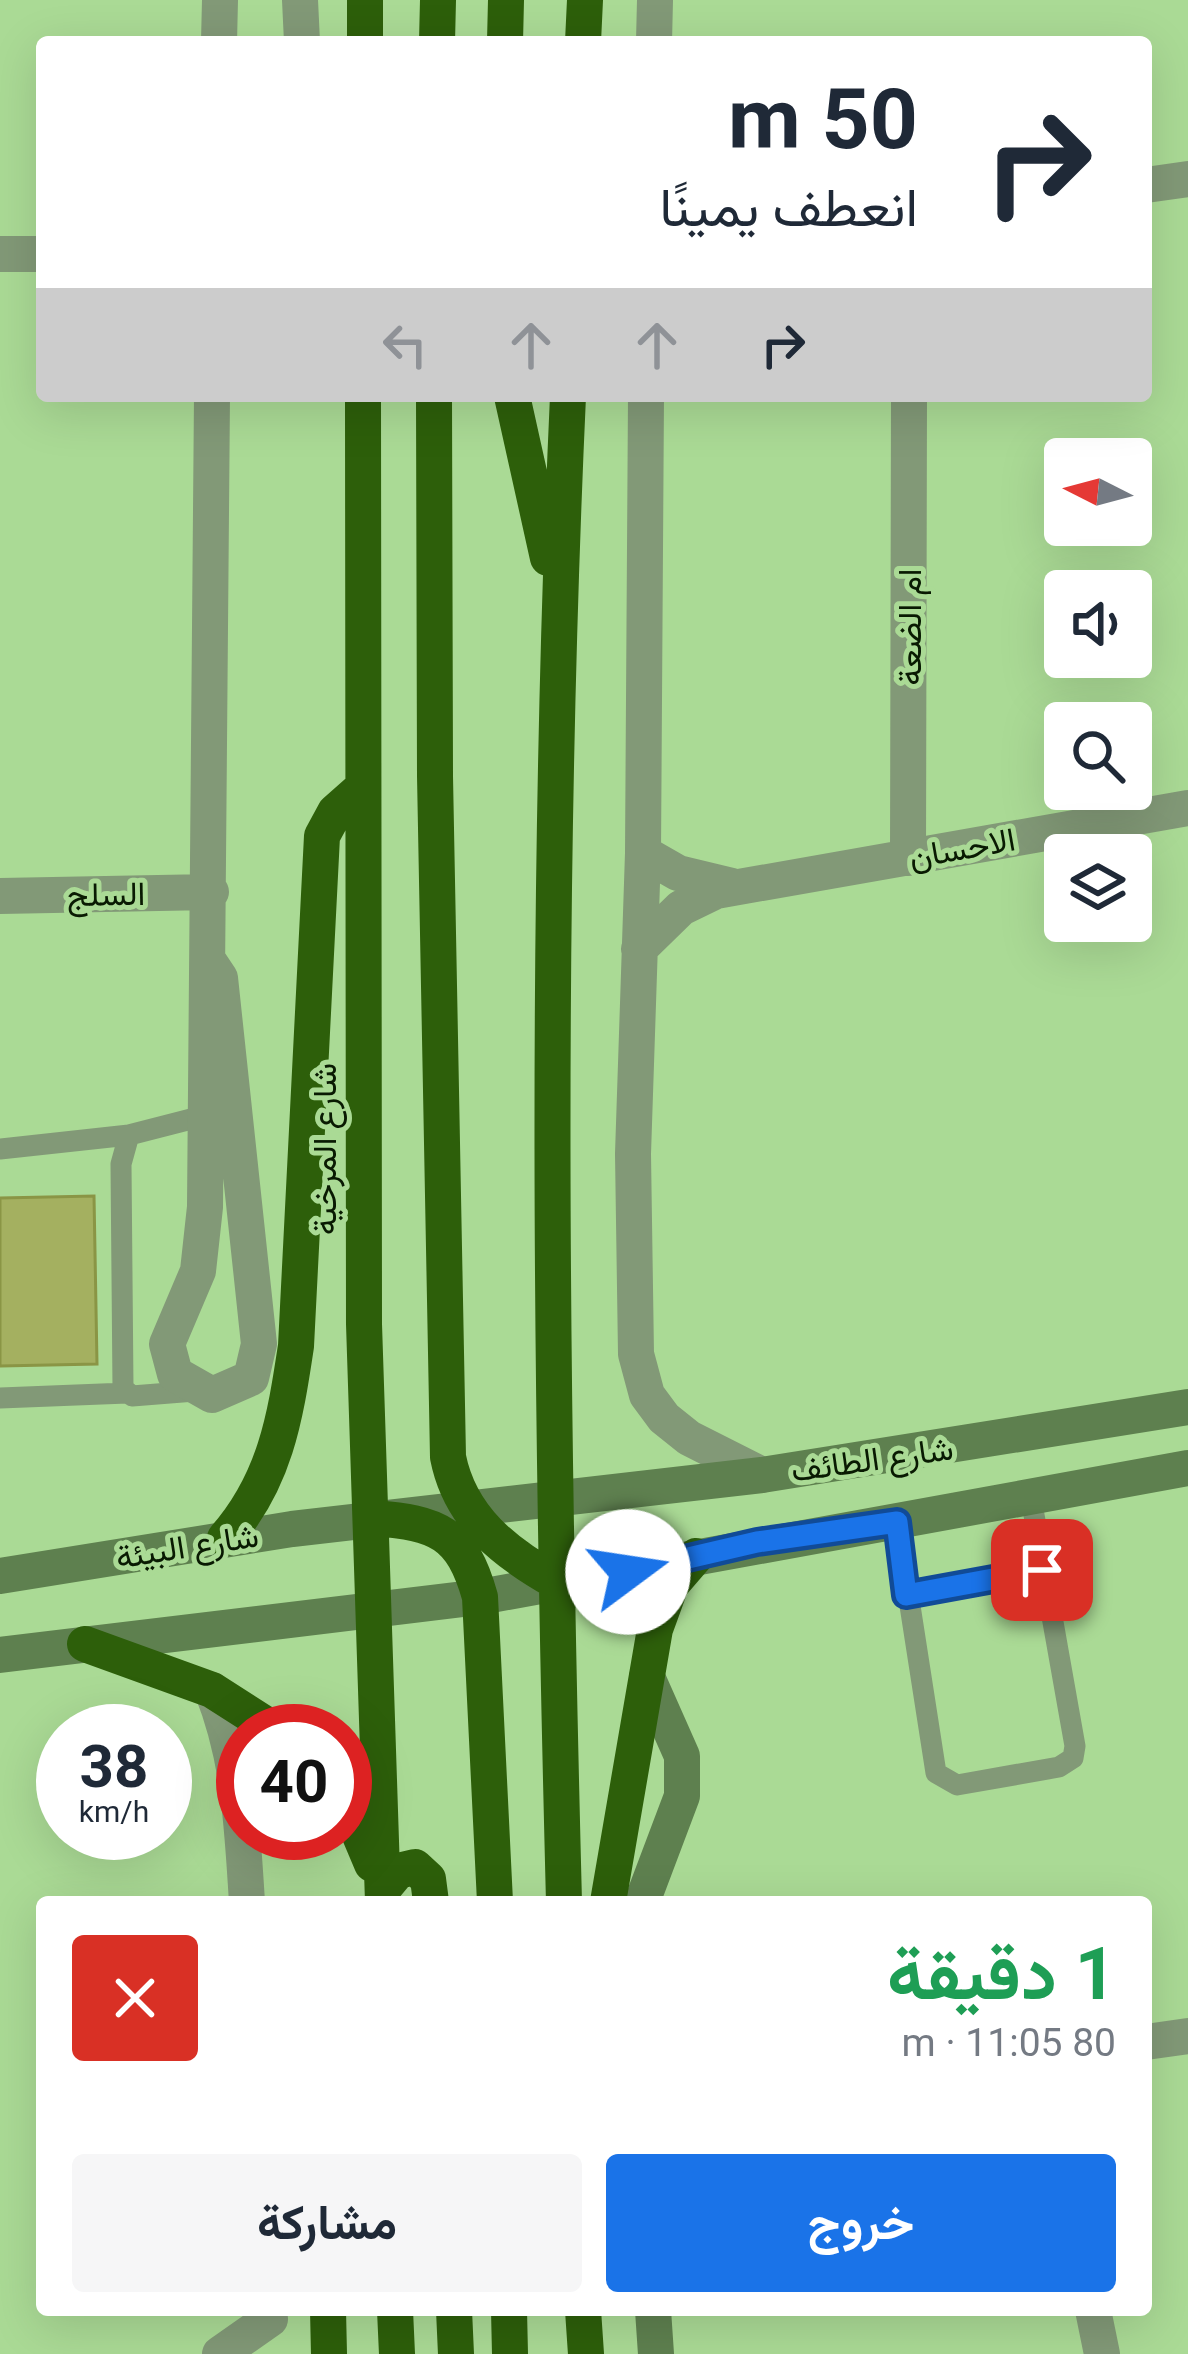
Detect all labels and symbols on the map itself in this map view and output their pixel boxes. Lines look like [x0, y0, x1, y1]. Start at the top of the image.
north arrow [1044, 438, 1152, 546]
street label: ام الضعة [890, 569, 931, 686]
street label: الاحسان [906, 819, 1018, 877]
street label: السلج [67, 874, 145, 917]
street label: شارع المرخية [305, 1063, 347, 1235]
street label: شارع الطائف [788, 1428, 956, 1493]
position arrow [565, 1509, 691, 1635]
street label: شارع البيئة [113, 1515, 262, 1579]
pin [991, 1519, 1093, 1621]
speed limit sign: 40 [216, 1704, 372, 1860]

